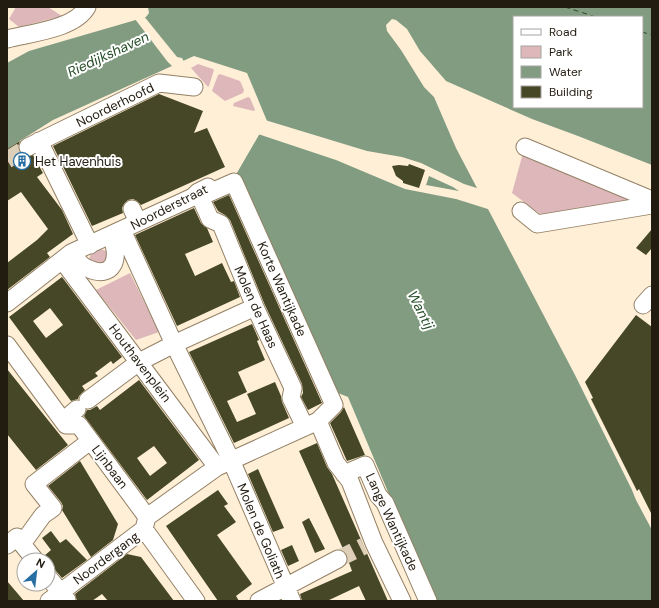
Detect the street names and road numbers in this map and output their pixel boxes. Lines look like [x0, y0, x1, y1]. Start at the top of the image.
street label: Noorderhoofd [73, 79, 157, 131]
street label: Noorderstraat [127, 180, 211, 234]
street label: Korte Wantijkade [253, 239, 311, 339]
street label: Molen de Haas [230, 263, 282, 351]
street label: Houthavenplein [105, 320, 175, 406]
street label: Lijnbaan [88, 442, 132, 492]
street label: Lange Wantijkade [362, 470, 422, 574]
street label: Molen de Goliath [233, 481, 289, 581]
street label: Noordergang [70, 528, 142, 588]

